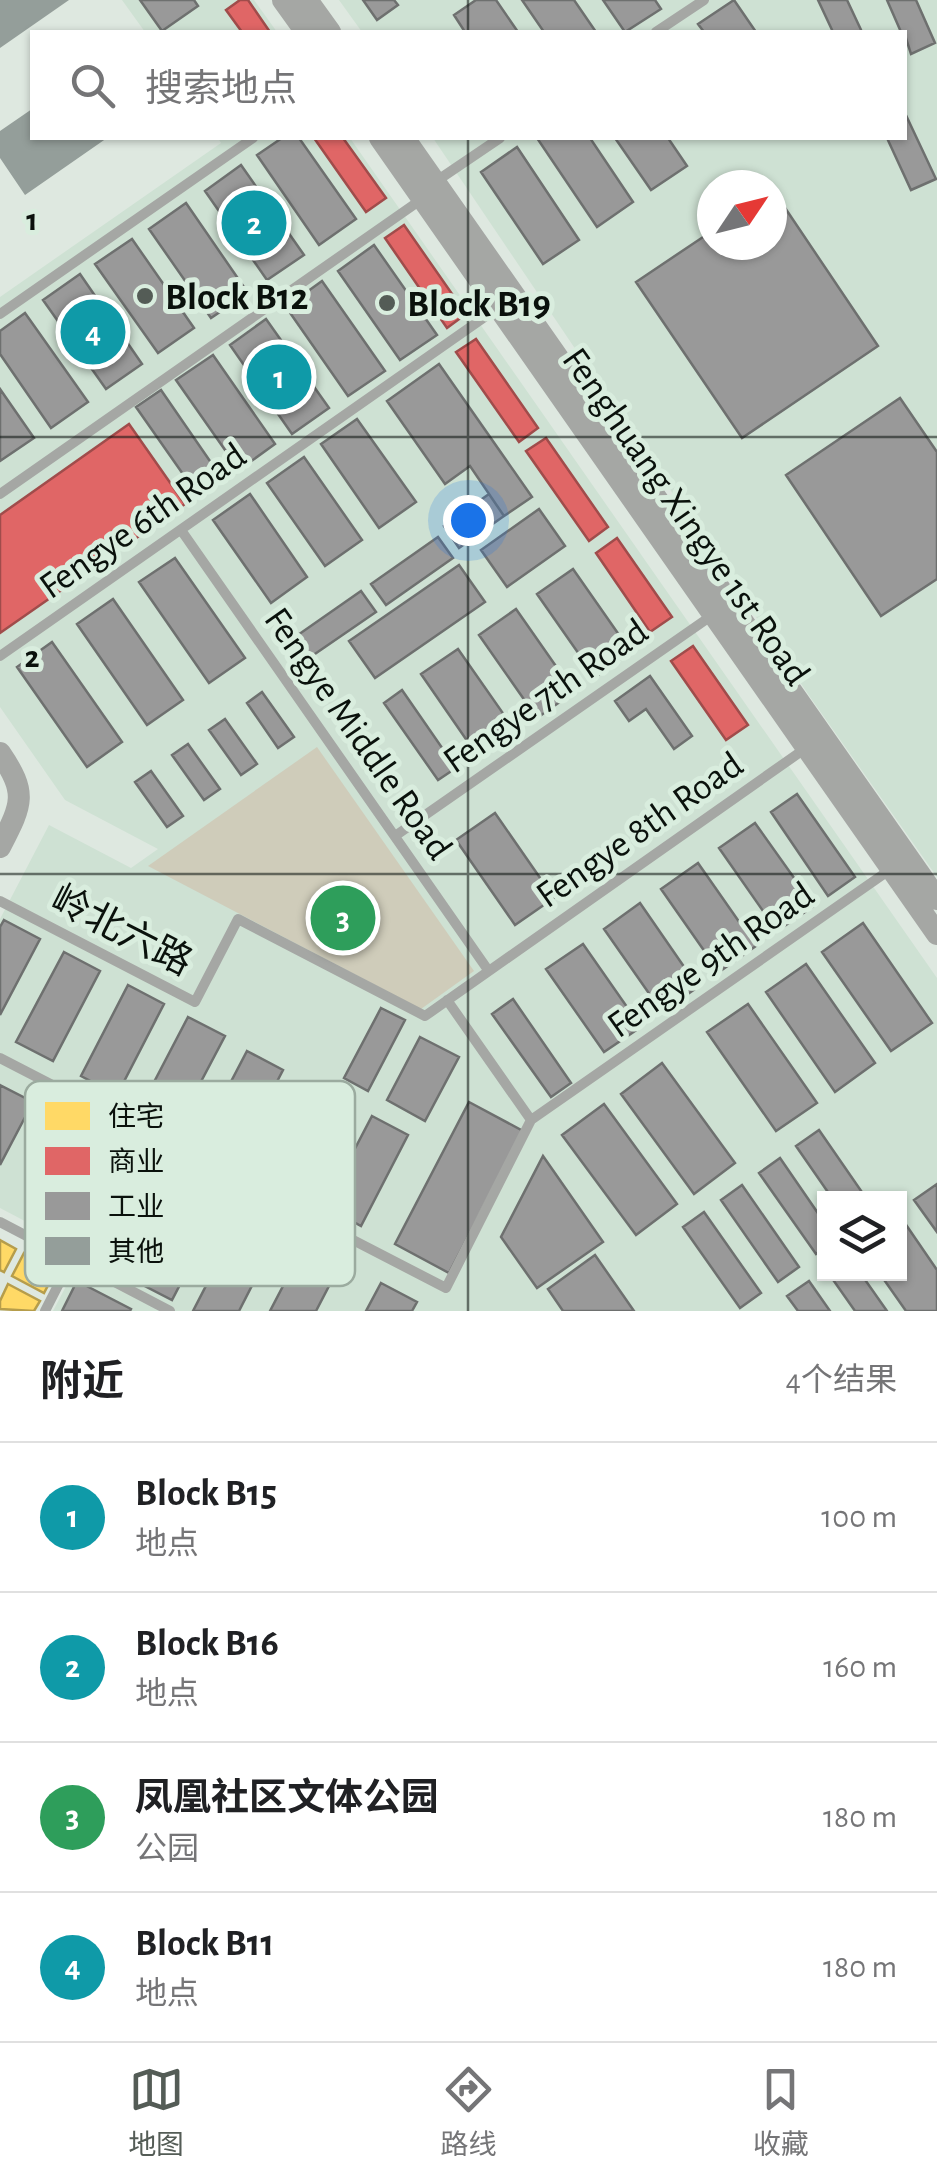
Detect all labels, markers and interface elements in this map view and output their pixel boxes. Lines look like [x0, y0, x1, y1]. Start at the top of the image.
search box [30, 30, 907, 140]
icon: search [65, 58, 120, 113]
text: 搜索地点 [145, 71, 297, 109]
north arrow [697, 170, 787, 260]
pin: 2 [222, 186, 286, 260]
text: 1 [26, 204, 38, 236]
place label: Block B12 [165, 279, 308, 317]
marker: Block B12 [134, 285, 156, 307]
place label: Block B19 [407, 286, 551, 324]
marker: Block B19 [376, 292, 398, 314]
pin: 4 [61, 294, 126, 370]
pin: 1 [246, 340, 312, 414]
street label: Fenghuang Xingye 1st Road [555, 342, 816, 693]
street label: Fengye 6th Road [33, 437, 253, 607]
your location [443, 495, 494, 546]
street label: Fengye Middle Road [256, 601, 458, 867]
street label: Fengye 7th Road [437, 612, 655, 781]
text: 2 [24, 641, 40, 673]
street label: Fengye 8th Road [530, 746, 750, 916]
street label: Fengye 9th Road [601, 876, 821, 1046]
street label: 岭北六路 [45, 879, 198, 983]
pin: 3 [310, 880, 376, 956]
legend [25, 1081, 355, 1286]
text: 住宅 [108, 1101, 164, 1132]
text: 商业 [108, 1147, 164, 1177]
map controls [817, 1191, 907, 1281]
button: layers [817, 1191, 907, 1281]
text: 工业 [108, 1193, 164, 1222]
text: 其他 [108, 1237, 164, 1267]
text: 附近 [40, 1361, 124, 1403]
text: 4个结果 [786, 1364, 897, 1396]
text: Block B15 [135, 1475, 277, 1513]
text: 1 [67, 1501, 78, 1533]
text: 100 m [821, 1501, 897, 1533]
text: 地点 [135, 1528, 199, 1560]
text: Block B16 [135, 1625, 279, 1663]
text: 2 [65, 1651, 80, 1683]
text: 160 m [823, 1651, 897, 1683]
text: 地点 [135, 1678, 199, 1710]
text: 凤凰社区文体公园 [135, 1780, 439, 1818]
text: 3 [66, 1801, 79, 1833]
text: 180 m [823, 1801, 897, 1833]
text: 公园 [135, 1833, 199, 1865]
text: Block B11 [135, 1925, 274, 1963]
text: 4 [64, 1951, 81, 1983]
text: 180 m [823, 1951, 897, 1983]
text: 地点 [135, 1978, 199, 2010]
tab: 地图 [128, 2062, 184, 2163]
tab: 路线 [440, 2062, 497, 2163]
tab: 收藏 [753, 2062, 809, 2163]

